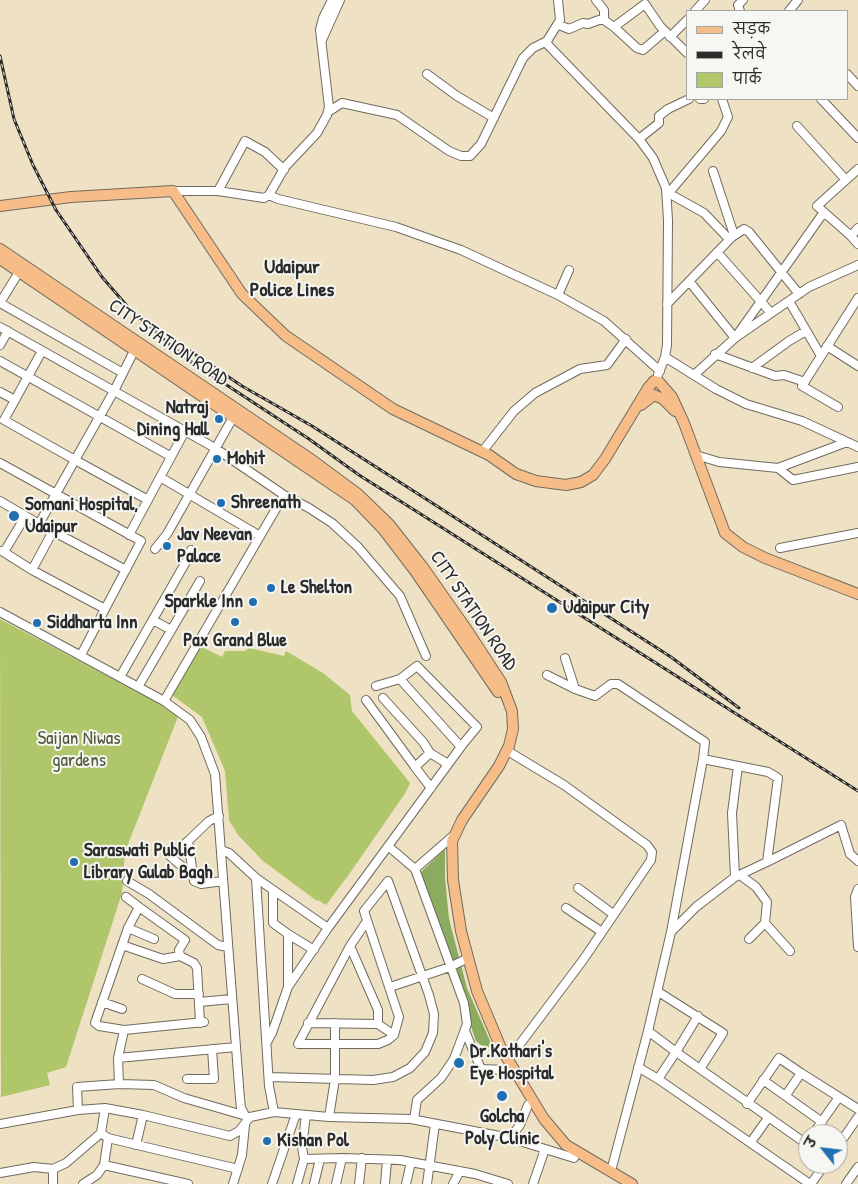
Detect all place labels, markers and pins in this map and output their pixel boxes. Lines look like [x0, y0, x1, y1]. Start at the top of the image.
place label: Natraj Dining Hall [137, 397, 209, 441]
marker: Natraj Dining Hall [213, 413, 225, 425]
place label: Mohit [227, 448, 265, 470]
marker: Mohit [211, 453, 223, 465]
place label: Shreenath [231, 492, 301, 514]
place label: Somani Hospital, Udaipur [25, 494, 138, 538]
marker: Shreenath [215, 497, 227, 509]
marker: Somani Hospital, Udaipur [7, 509, 21, 523]
place label: Jav Neevan Palace [177, 524, 252, 568]
marker: Jav Neevan Palace [161, 540, 173, 552]
place label: Le Shelton [281, 577, 352, 599]
marker: Le Shelton [265, 582, 277, 594]
place label: Sparkle Inn [165, 591, 243, 613]
marker: Sparkle Inn [247, 596, 259, 608]
place label: Udaipur City [563, 597, 649, 619]
marker: Udaipur City [545, 601, 559, 615]
place label: Siddharta Inn [47, 612, 138, 634]
marker: Pax Grand Blue [229, 616, 241, 628]
marker: Siddharta Inn [31, 617, 43, 629]
place label: Pax Grand Blue [183, 630, 287, 652]
place label: Saraswati Public Library Gulab Bagh [84, 840, 213, 884]
marker: Saraswati Public Library Gulab Bagh [68, 856, 80, 868]
place label: Dr.Kothari's Eye Hospital [470, 1041, 554, 1085]
marker: Dr.Kothari's Eye Hospital [452, 1056, 466, 1070]
marker: Golcha Poly Clinic [495, 1089, 509, 1103]
place label: Golcha Poly Clinic [465, 1106, 539, 1150]
place label: Kishan Pol [277, 1130, 349, 1152]
marker: Kishan Pol [261, 1135, 273, 1147]

